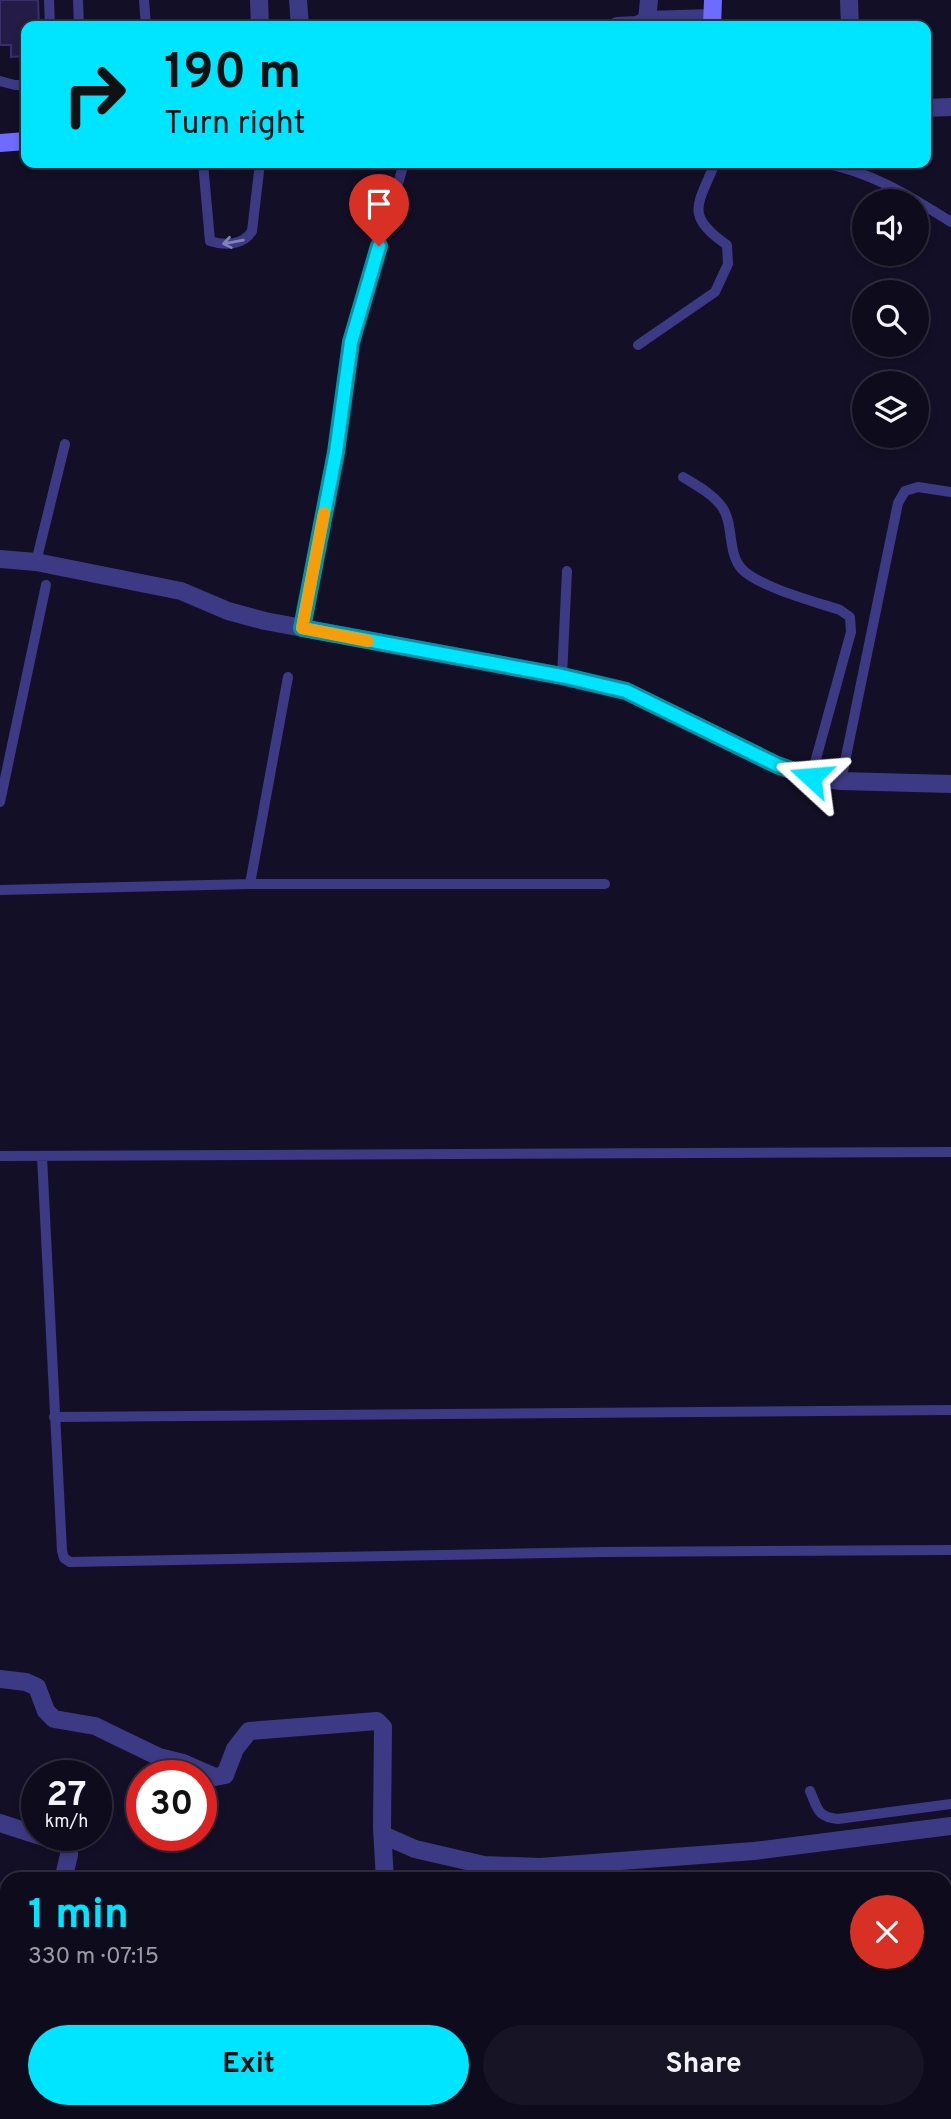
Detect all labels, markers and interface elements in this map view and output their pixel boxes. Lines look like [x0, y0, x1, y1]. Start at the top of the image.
text: 190 m [164, 44, 301, 106]
icon: right [49, 49, 140, 140]
text: Turn right [164, 105, 306, 145]
pin [349, 174, 409, 246]
icon: arrive [360, 185, 398, 223]
map controls [852, 189, 929, 448]
button: sound [852, 189, 929, 266]
one-way arrow [222, 235, 245, 249]
button: search [852, 280, 929, 357]
button: layers [852, 371, 929, 448]
position arrow [774, 740, 848, 814]
speed limit sign: 30 [126, 1760, 217, 1851]
text: 27 [47, 1774, 86, 1818]
text: km/h [45, 1811, 88, 1834]
text: 1 min [28, 1890, 129, 1943]
button: close [850, 1895, 924, 1969]
text: 330 m · 07:15 [28, 1943, 159, 1972]
button: Exit [28, 2025, 469, 2105]
button: Share [483, 2025, 924, 2105]

